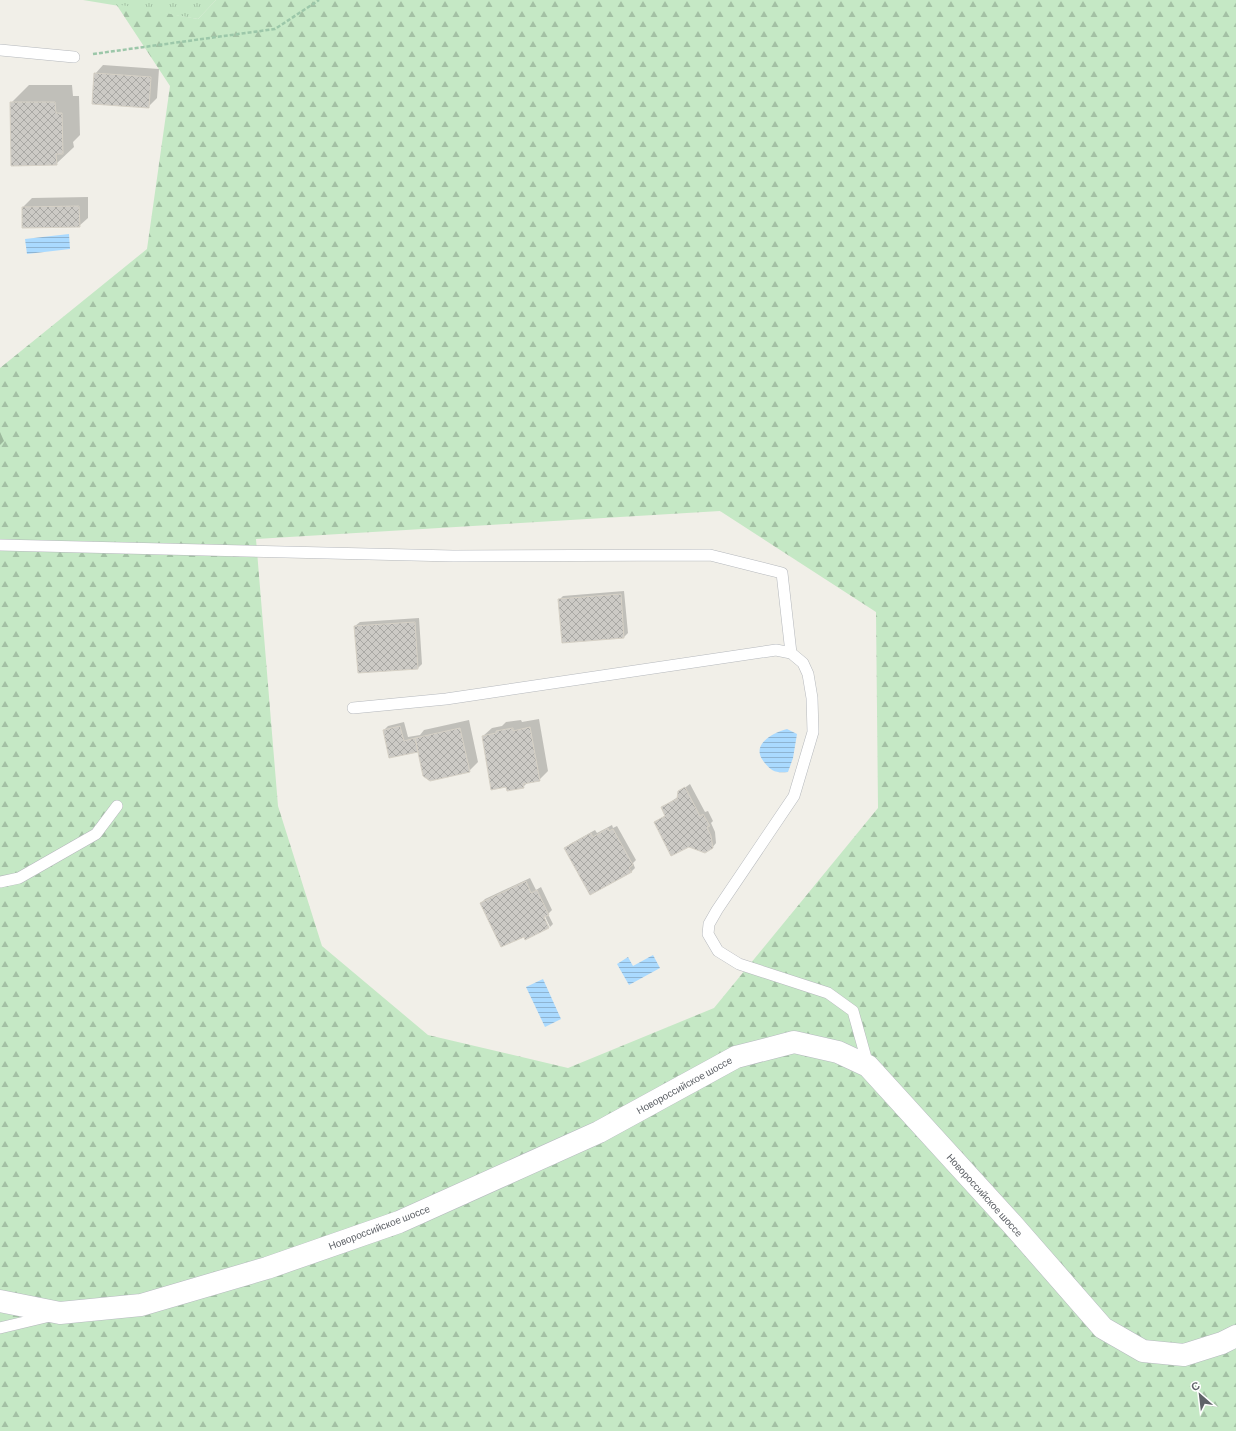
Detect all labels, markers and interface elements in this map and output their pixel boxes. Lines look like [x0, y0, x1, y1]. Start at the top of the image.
street label: Новороссийское шоссе [634, 1053, 734, 1116]
street label: Новороссийское шоссе [945, 1151, 1026, 1239]
street label: Новороссийское шоссе [327, 1202, 432, 1252]
north arrow [1180, 1375, 1220, 1415]
text: С [1189, 1378, 1202, 1393]

